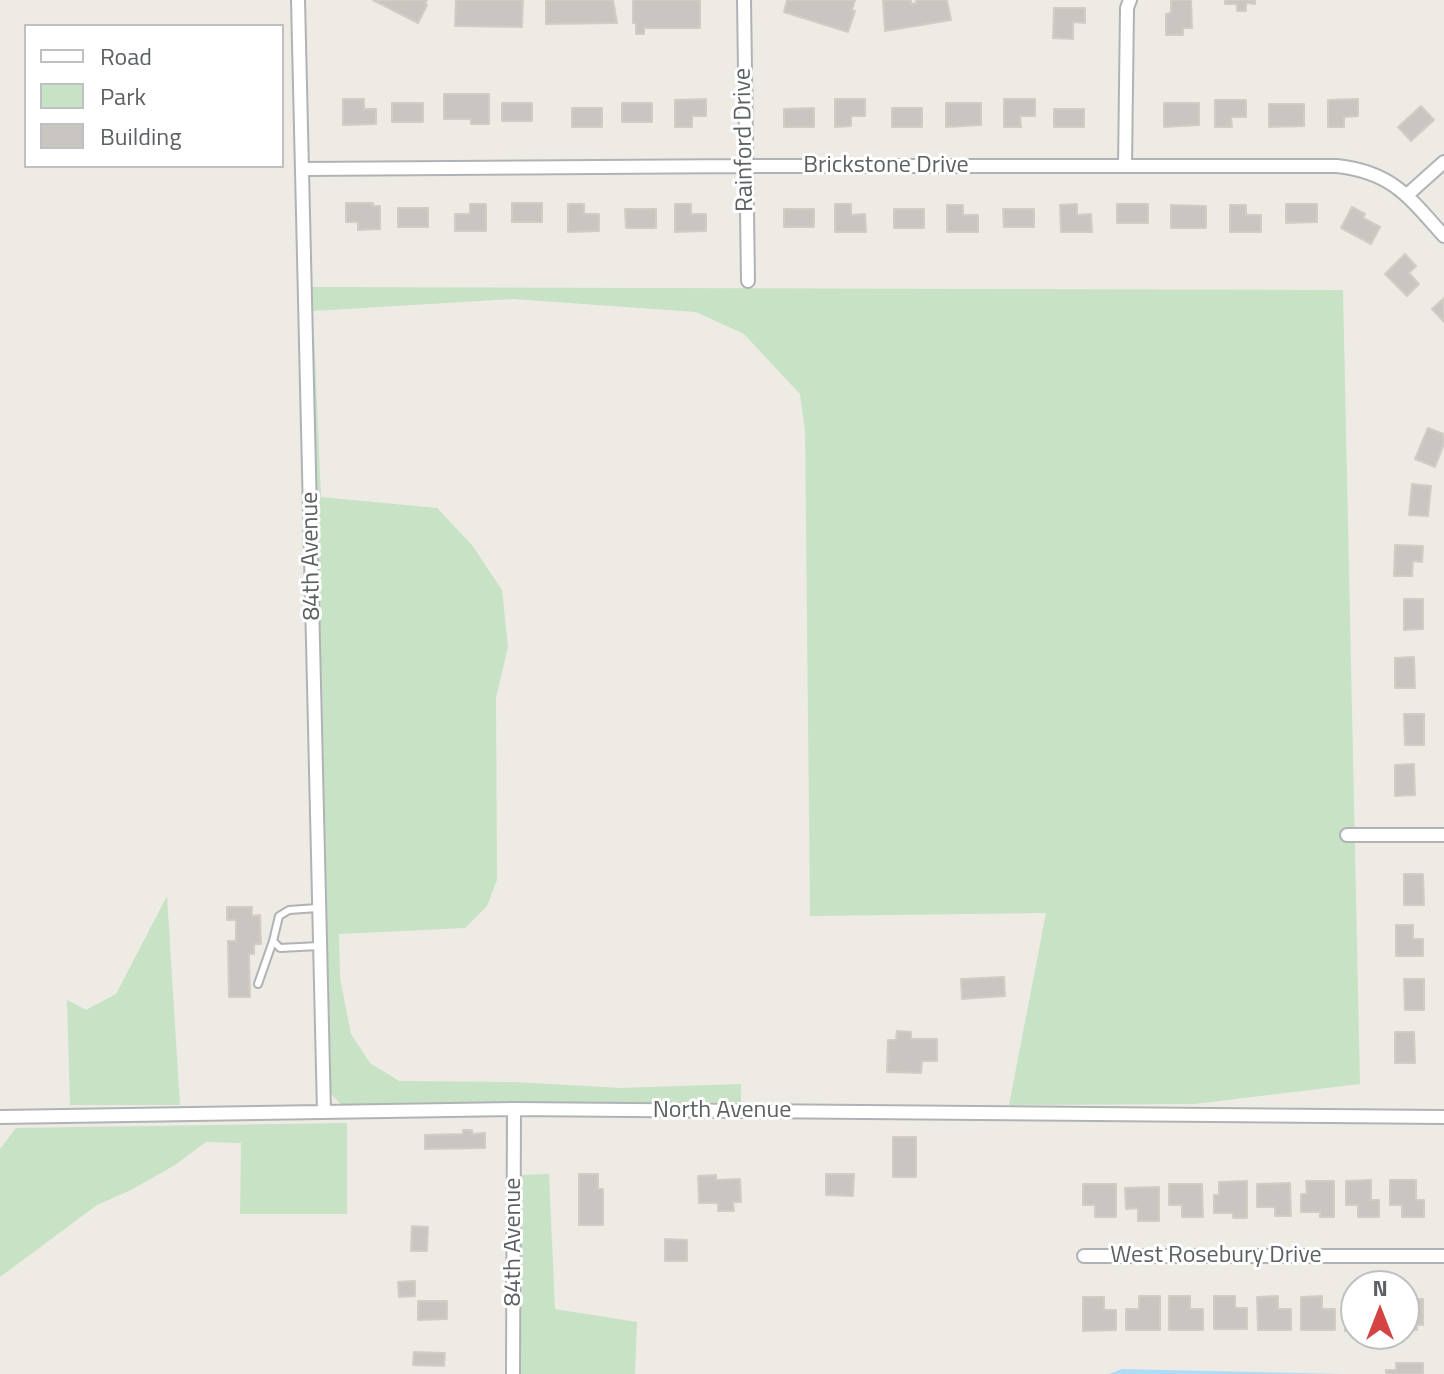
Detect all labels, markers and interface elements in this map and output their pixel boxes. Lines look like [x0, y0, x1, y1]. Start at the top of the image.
legend [24, 24, 284, 168]
text: Road [100, 38, 152, 74]
street label: Rainford Drive [729, 68, 761, 212]
text: Park [100, 78, 146, 114]
text: Building [100, 118, 182, 154]
street label: Brickstone Drive [803, 152, 969, 180]
street label: 84th Avenue [296, 491, 328, 621]
street label: North Avenue [653, 1097, 791, 1125]
street label: 84th Avenue [500, 1178, 528, 1306]
street label: West Rosebury Drive [1110, 1242, 1322, 1270]
north arrow [1340, 1270, 1420, 1350]
text: N [1372, 1271, 1388, 1305]

